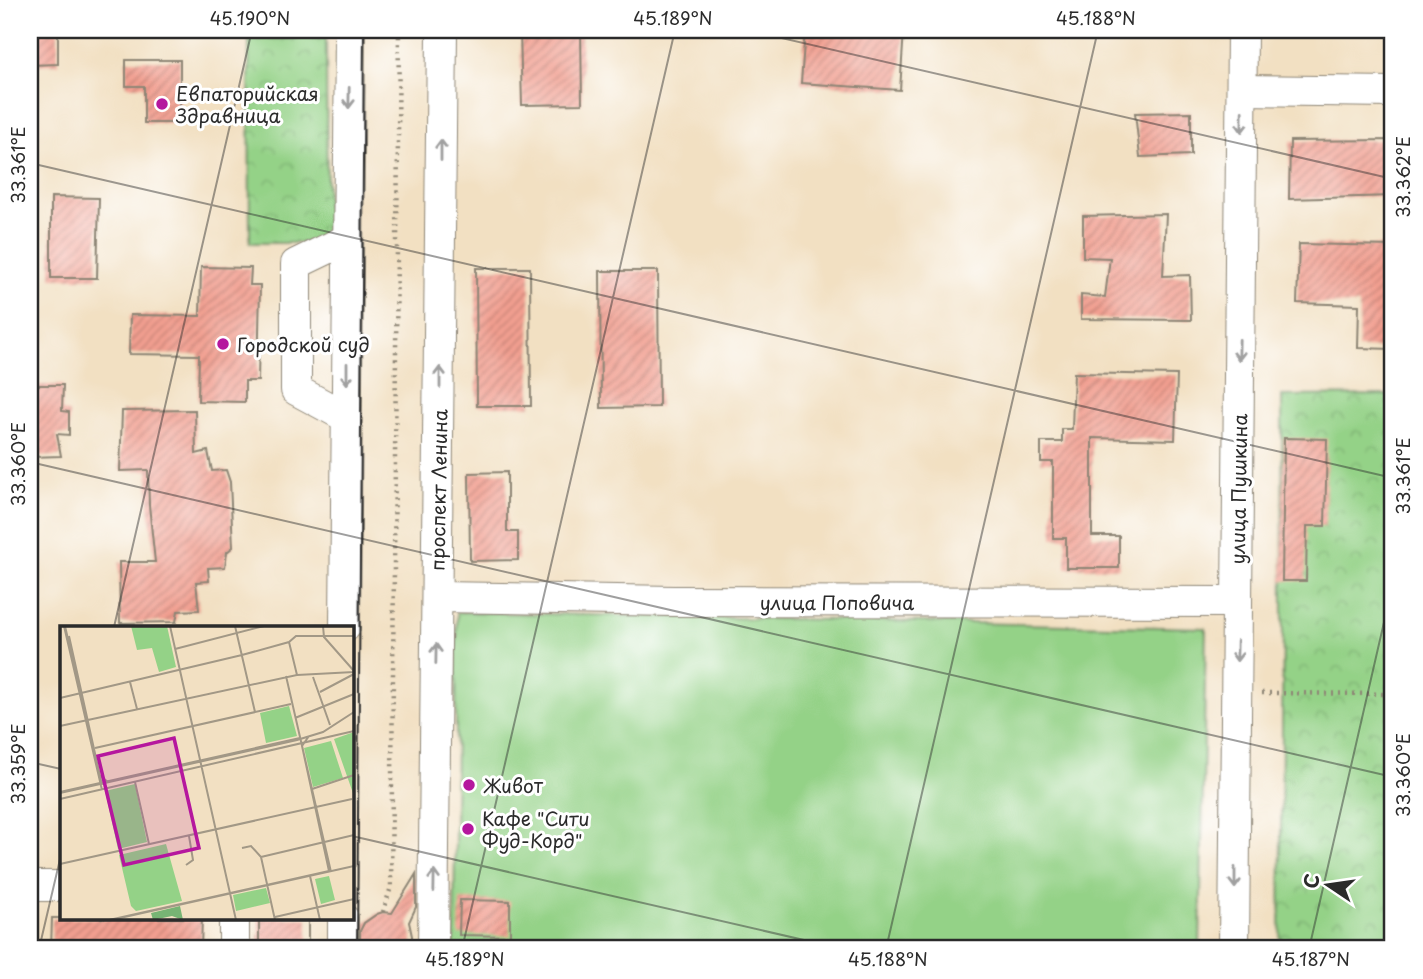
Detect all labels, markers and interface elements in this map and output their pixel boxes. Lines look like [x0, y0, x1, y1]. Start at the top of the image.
text: 45.190°N [210, 4, 290, 31]
text: 45.189°N [633, 4, 713, 31]
text: 45.188°N [1056, 4, 1136, 31]
place label: Евпаторийская Здравница [175, 79, 319, 129]
one-way arrow [342, 86, 356, 109]
marker: Евпаторийская Здравница [154, 96, 170, 112]
one-way arrow [1235, 111, 1248, 134]
text: 33.361°E [4, 126, 31, 204]
text: 33.362°E [1389, 136, 1416, 218]
one-way arrow [434, 138, 448, 161]
place label: Городской суд [237, 330, 370, 358]
marker: Городской суд [215, 336, 231, 352]
one-way arrow [1233, 338, 1246, 361]
one-way arrow [340, 363, 354, 386]
one-way arrow [433, 366, 447, 389]
street label: проспект Ленина [423, 409, 453, 571]
street label: улица Пушкина [1223, 413, 1253, 565]
text: 33.360°E [4, 422, 31, 506]
text: 33.361°E [1389, 437, 1416, 515]
street label: улица Поповича [760, 588, 914, 616]
inset map [60, 626, 354, 920]
one-way arrow [1230, 639, 1244, 662]
one-way arrow [429, 642, 443, 665]
text: 33.359°E [4, 724, 31, 804]
text: 33.360°E [1389, 733, 1416, 817]
place label: Живот [483, 771, 544, 799]
marker: Живот [461, 777, 477, 793]
place label: Кафе "Сити Фуд-Корд" [482, 804, 590, 854]
marker: Кафе "Сити Фуд-Корд" [460, 821, 476, 837]
north arrow [1294, 850, 1364, 920]
one-way arrow [1228, 867, 1242, 890]
one-way arrow [427, 870, 441, 893]
text: С [1295, 871, 1326, 891]
text: 45.189°N [425, 945, 505, 972]
text: 45.188°N [848, 945, 928, 972]
text: 45.187°N [1272, 945, 1350, 972]

